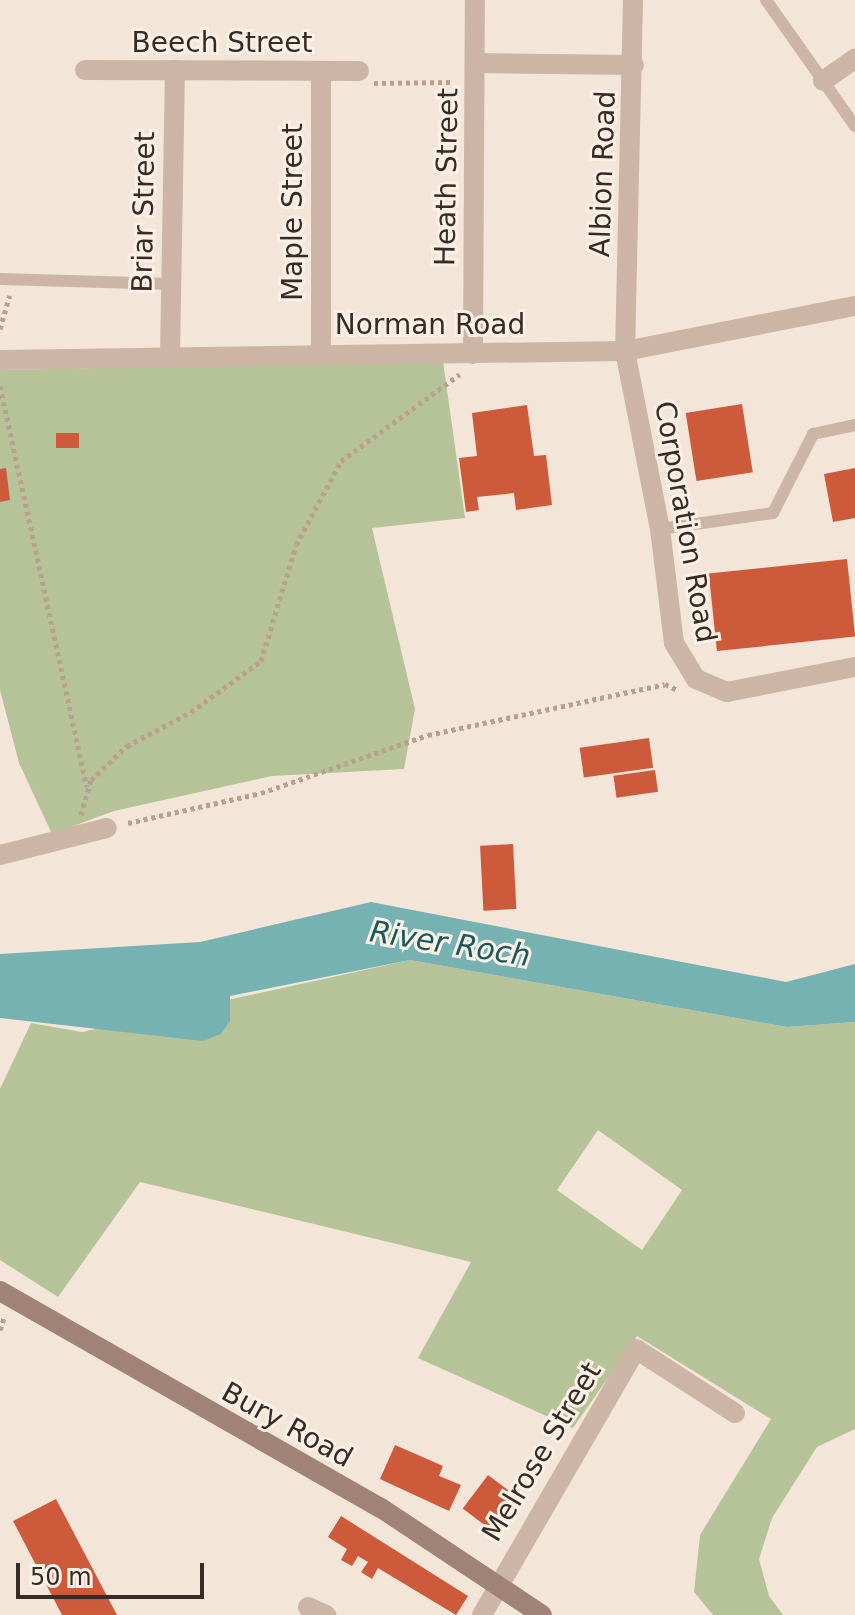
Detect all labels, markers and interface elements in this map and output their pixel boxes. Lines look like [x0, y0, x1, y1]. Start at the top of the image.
street label: Beech Street [132, 26, 312, 60]
street label: Heath Street [429, 88, 465, 266]
street label: Albion Road [583, 90, 623, 258]
street label: Maple Street [276, 123, 310, 301]
street label: Briar Street [126, 131, 162, 293]
street label: Norman Road [335, 308, 525, 342]
street label: Corporation Road [647, 399, 723, 645]
water label: River Roch [367, 914, 533, 974]
street label: Melrose Street [475, 1356, 609, 1548]
street label: Bury Road [216, 1375, 358, 1475]
scale bar [20, 1547, 208, 1597]
text: 50 m [30, 1563, 92, 1591]

